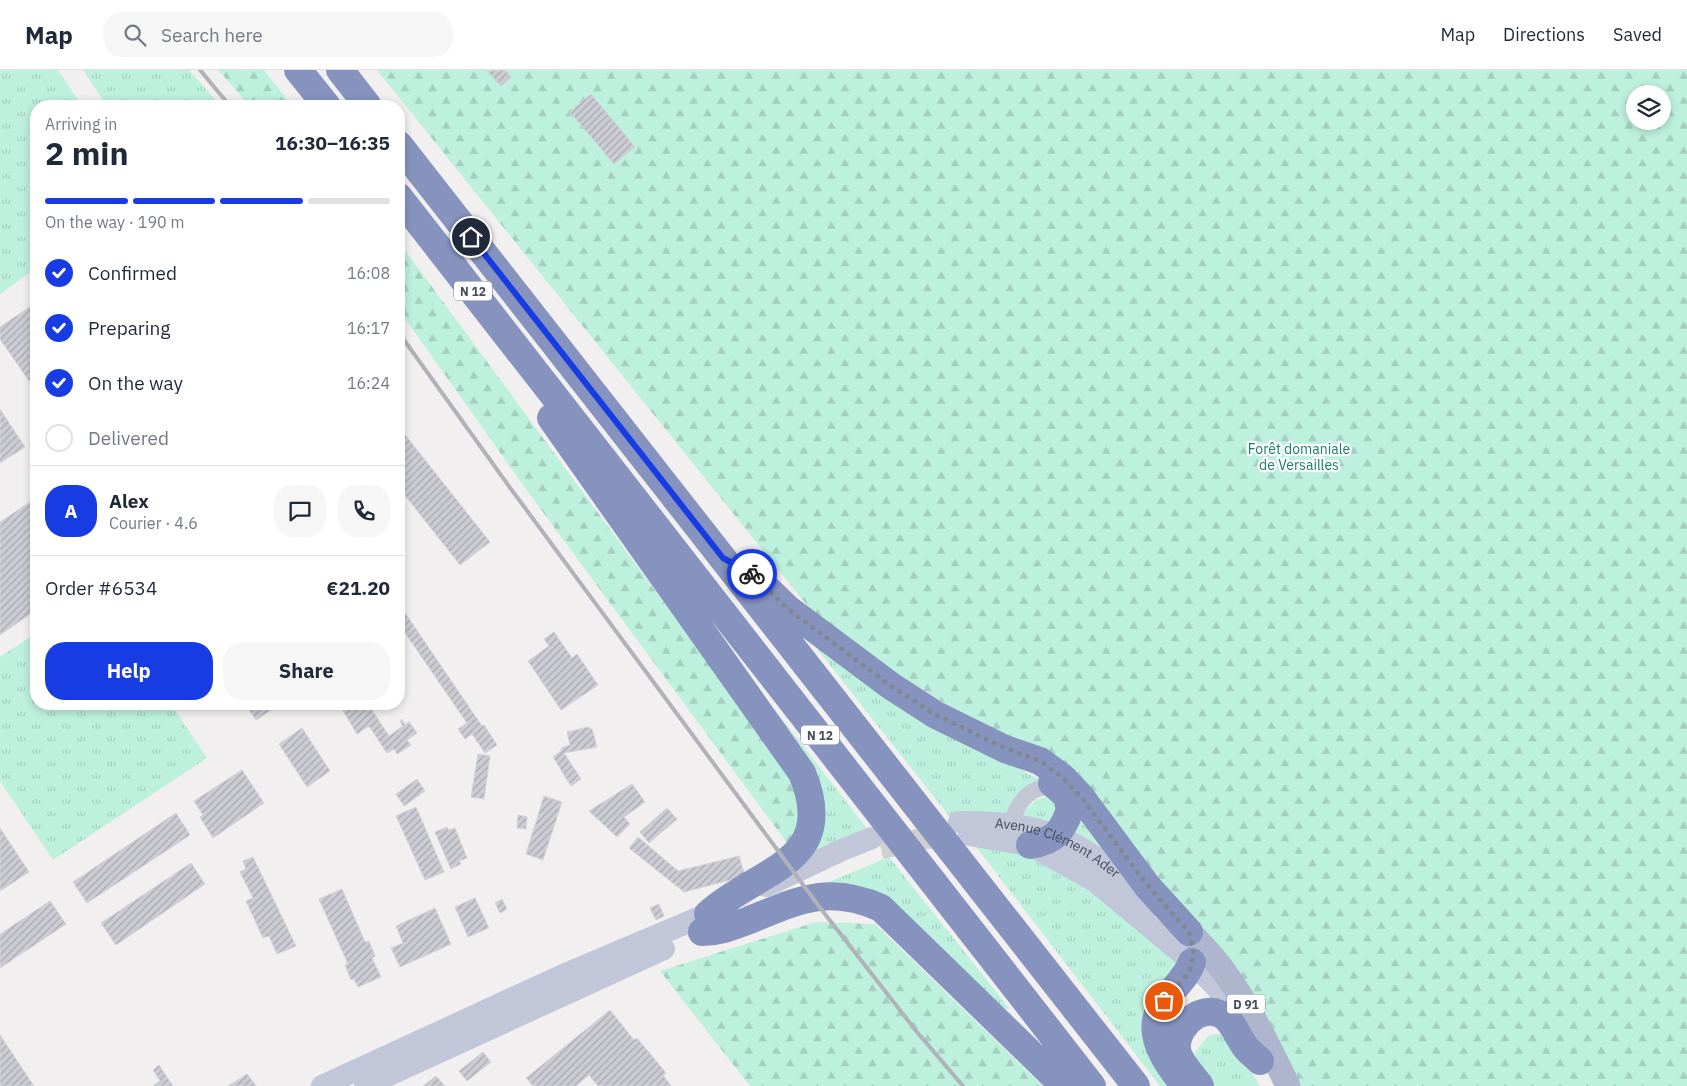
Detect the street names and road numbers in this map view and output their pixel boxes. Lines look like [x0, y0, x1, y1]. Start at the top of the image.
road number: N 12 [454, 282, 492, 300]
road number: N 12 [801, 726, 839, 744]
street label: Avenue Clément Ader [994, 814, 1124, 882]
road number: D 91 [1227, 994, 1265, 1014]

